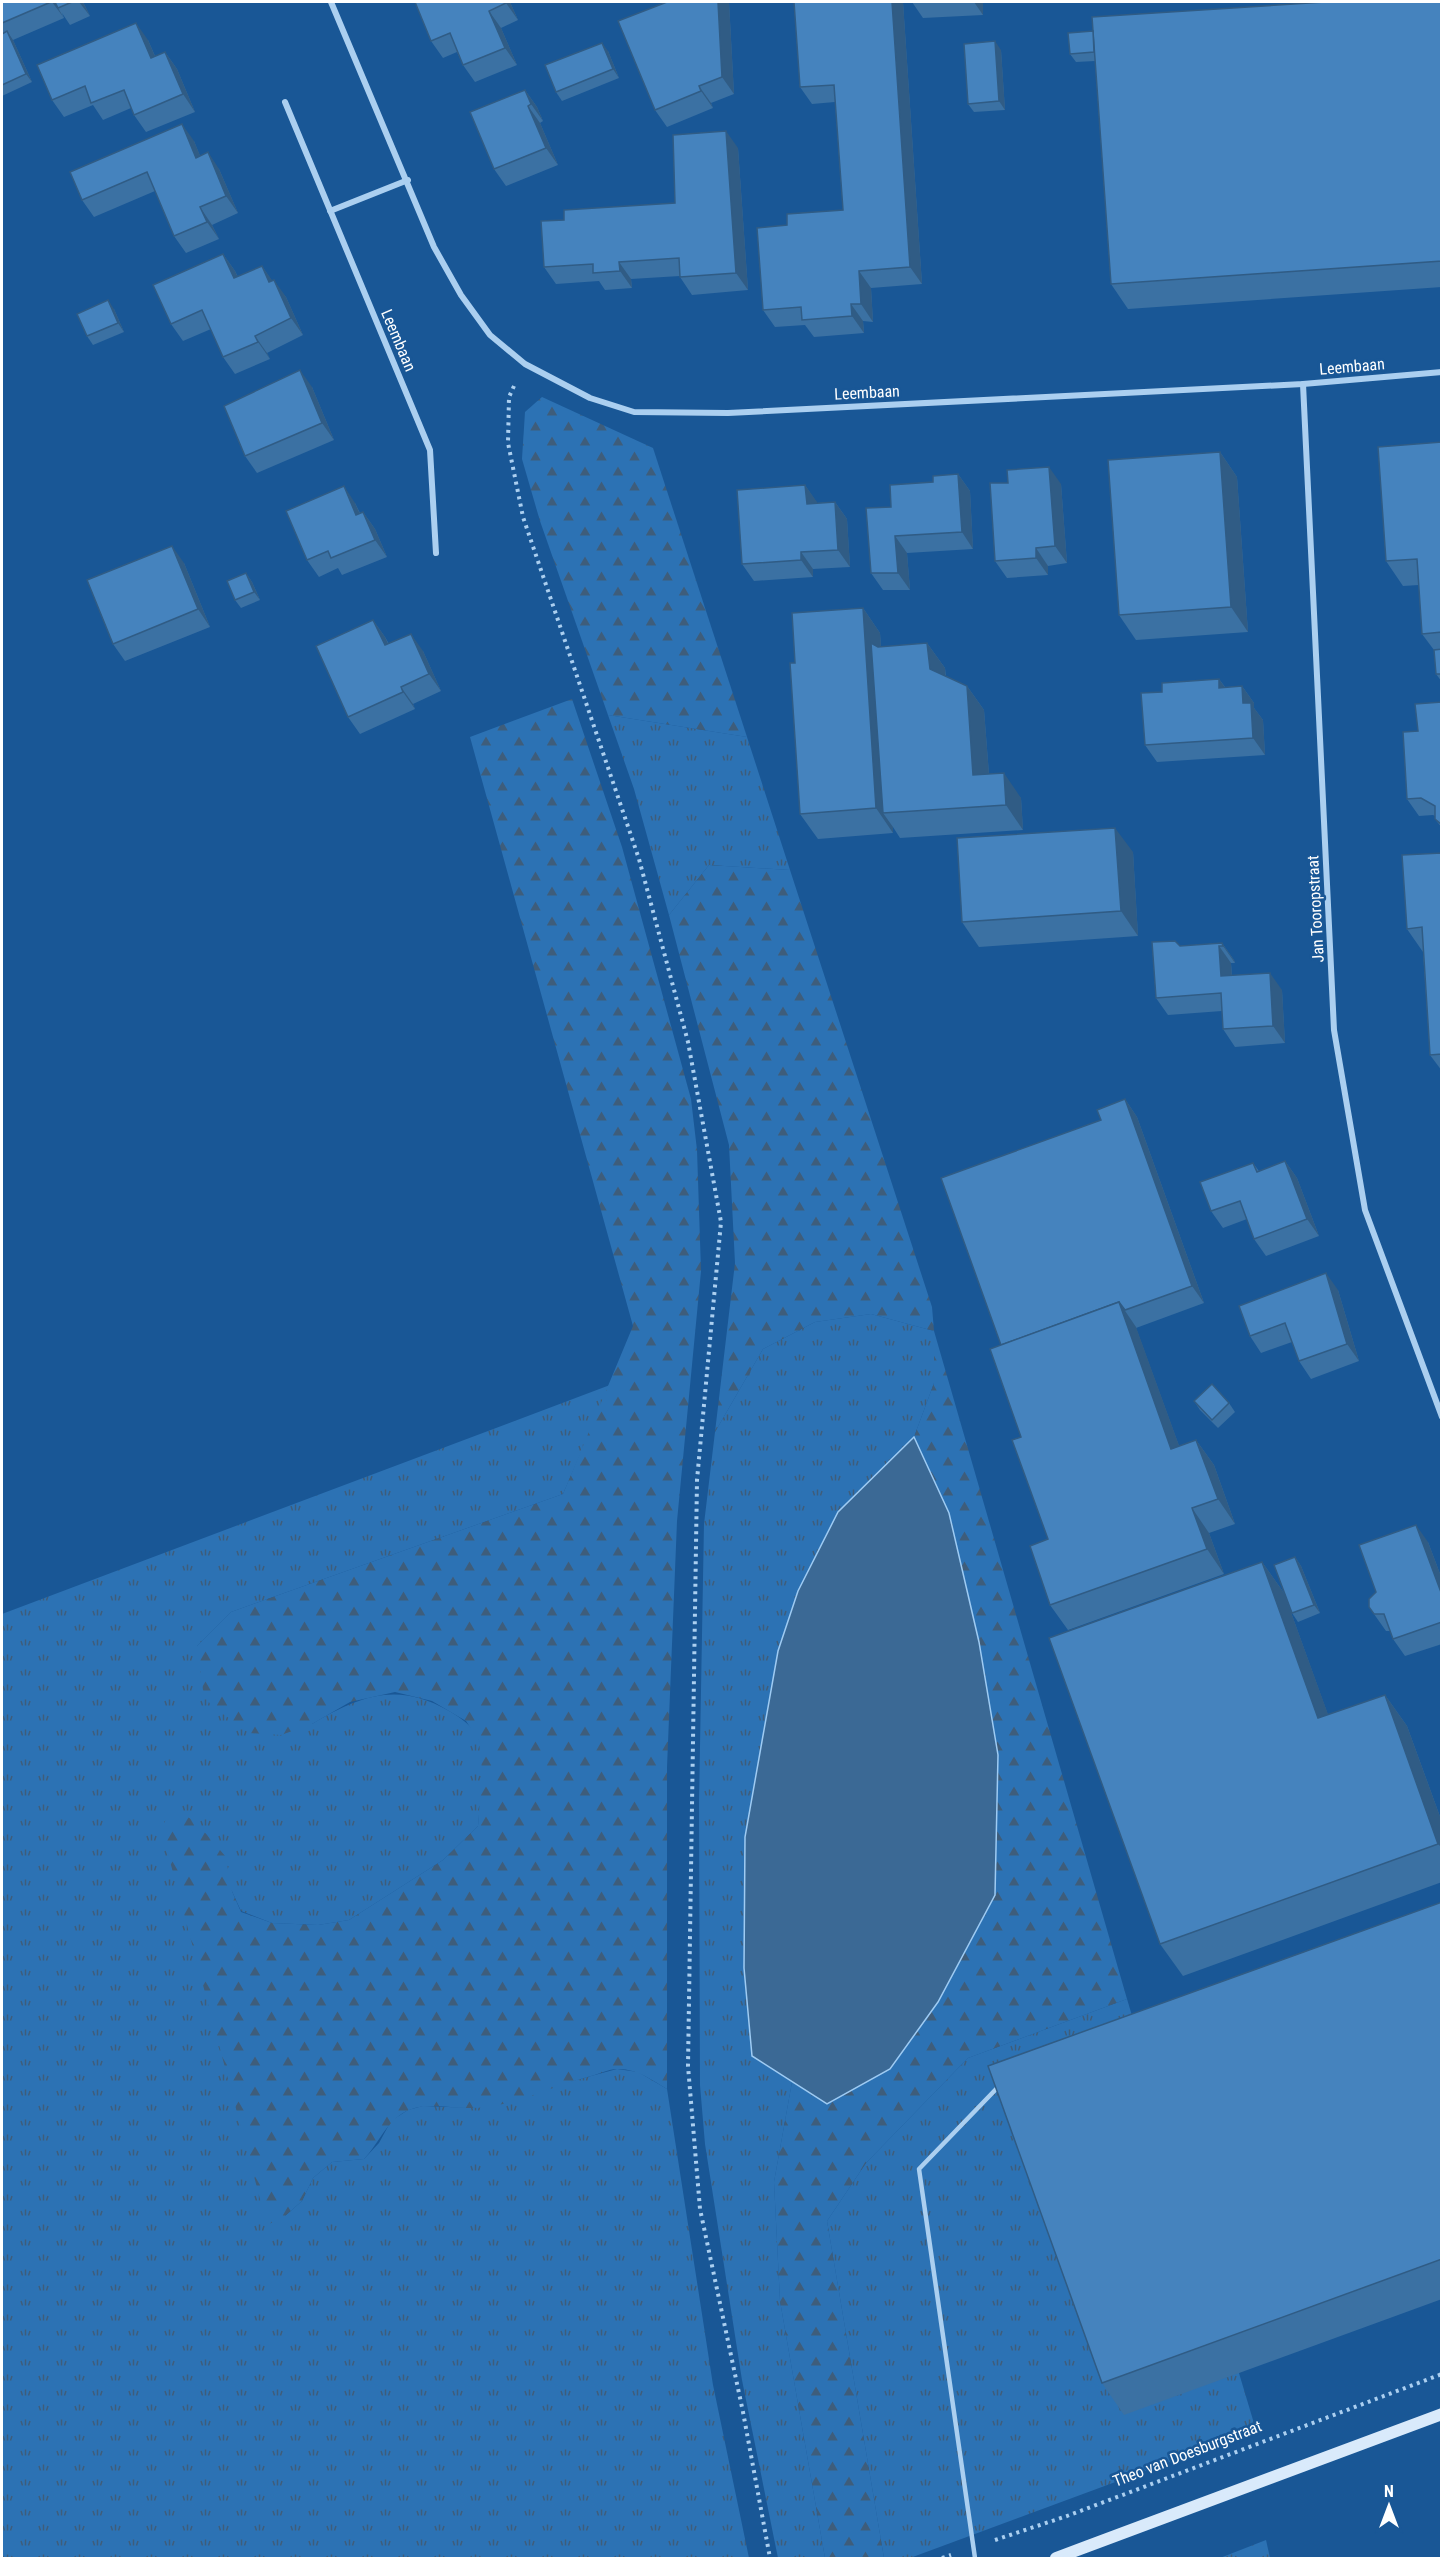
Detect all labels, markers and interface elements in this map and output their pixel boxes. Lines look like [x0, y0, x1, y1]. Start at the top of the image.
street label: Leembaan [377, 306, 420, 374]
street label: Leembaan [1319, 354, 1386, 379]
street label: Leembaan [834, 381, 900, 404]
street label: Jan Tooropstraat [1303, 855, 1328, 963]
street label: Theo van Doesburgstraat [1110, 2416, 1265, 2491]
north arrow [1359, 2476, 1419, 2536]
text: N [1384, 2482, 1394, 2501]

